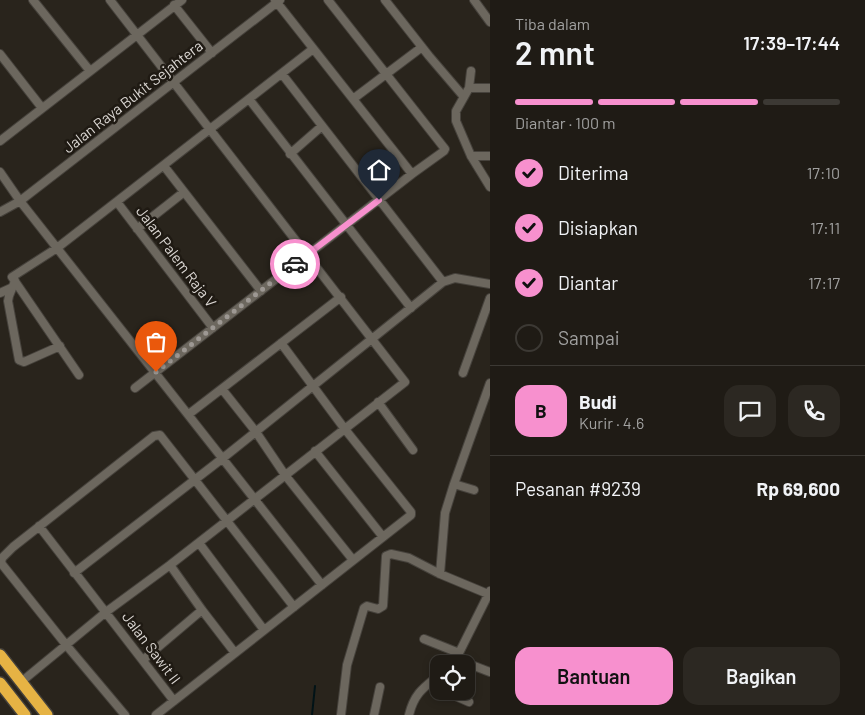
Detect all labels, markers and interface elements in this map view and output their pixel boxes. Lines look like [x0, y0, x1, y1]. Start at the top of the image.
text: Tiba dalam [515, 14, 590, 33]
text: 17:39–17:44 [743, 31, 840, 54]
text: 2 mnt [515, 33, 595, 71]
street label: Jalan Raya Bukit Sejahtera [59, 36, 206, 156]
text: Diantar · 100 m [515, 113, 615, 132]
pin [358, 149, 400, 200]
icon: home [365, 156, 393, 184]
icon: check [515, 159, 543, 187]
text: Diterima [558, 161, 629, 184]
text: 17:10 [807, 163, 840, 182]
street label: Jalan Palem Raja V [133, 202, 221, 311]
icon: check [515, 214, 543, 242]
text: Disiapkan [558, 216, 638, 239]
text: 17:11 [810, 218, 840, 237]
courier [270, 239, 320, 289]
icon: car [281, 250, 309, 278]
icon: check [515, 269, 543, 297]
text: Diantar [558, 271, 618, 294]
text: 17:17 [808, 273, 840, 292]
pin [135, 321, 177, 372]
text: Sampai [558, 326, 620, 349]
icon: bag [142, 328, 170, 356]
button: chat [724, 385, 776, 437]
button: phone [788, 385, 840, 437]
text: Budi [579, 390, 617, 413]
text: B [535, 399, 547, 422]
text: Kurir · 4.6 [579, 413, 644, 432]
text: Pesanan #9239 [515, 477, 641, 500]
text: Rp 69,600 [757, 477, 840, 500]
street label: Jalan Sawit II [119, 608, 185, 687]
button: Bantuan [515, 647, 673, 705]
button: Bagikan [683, 647, 840, 705]
map controls [430, 655, 475, 700]
button: locate [430, 655, 475, 700]

